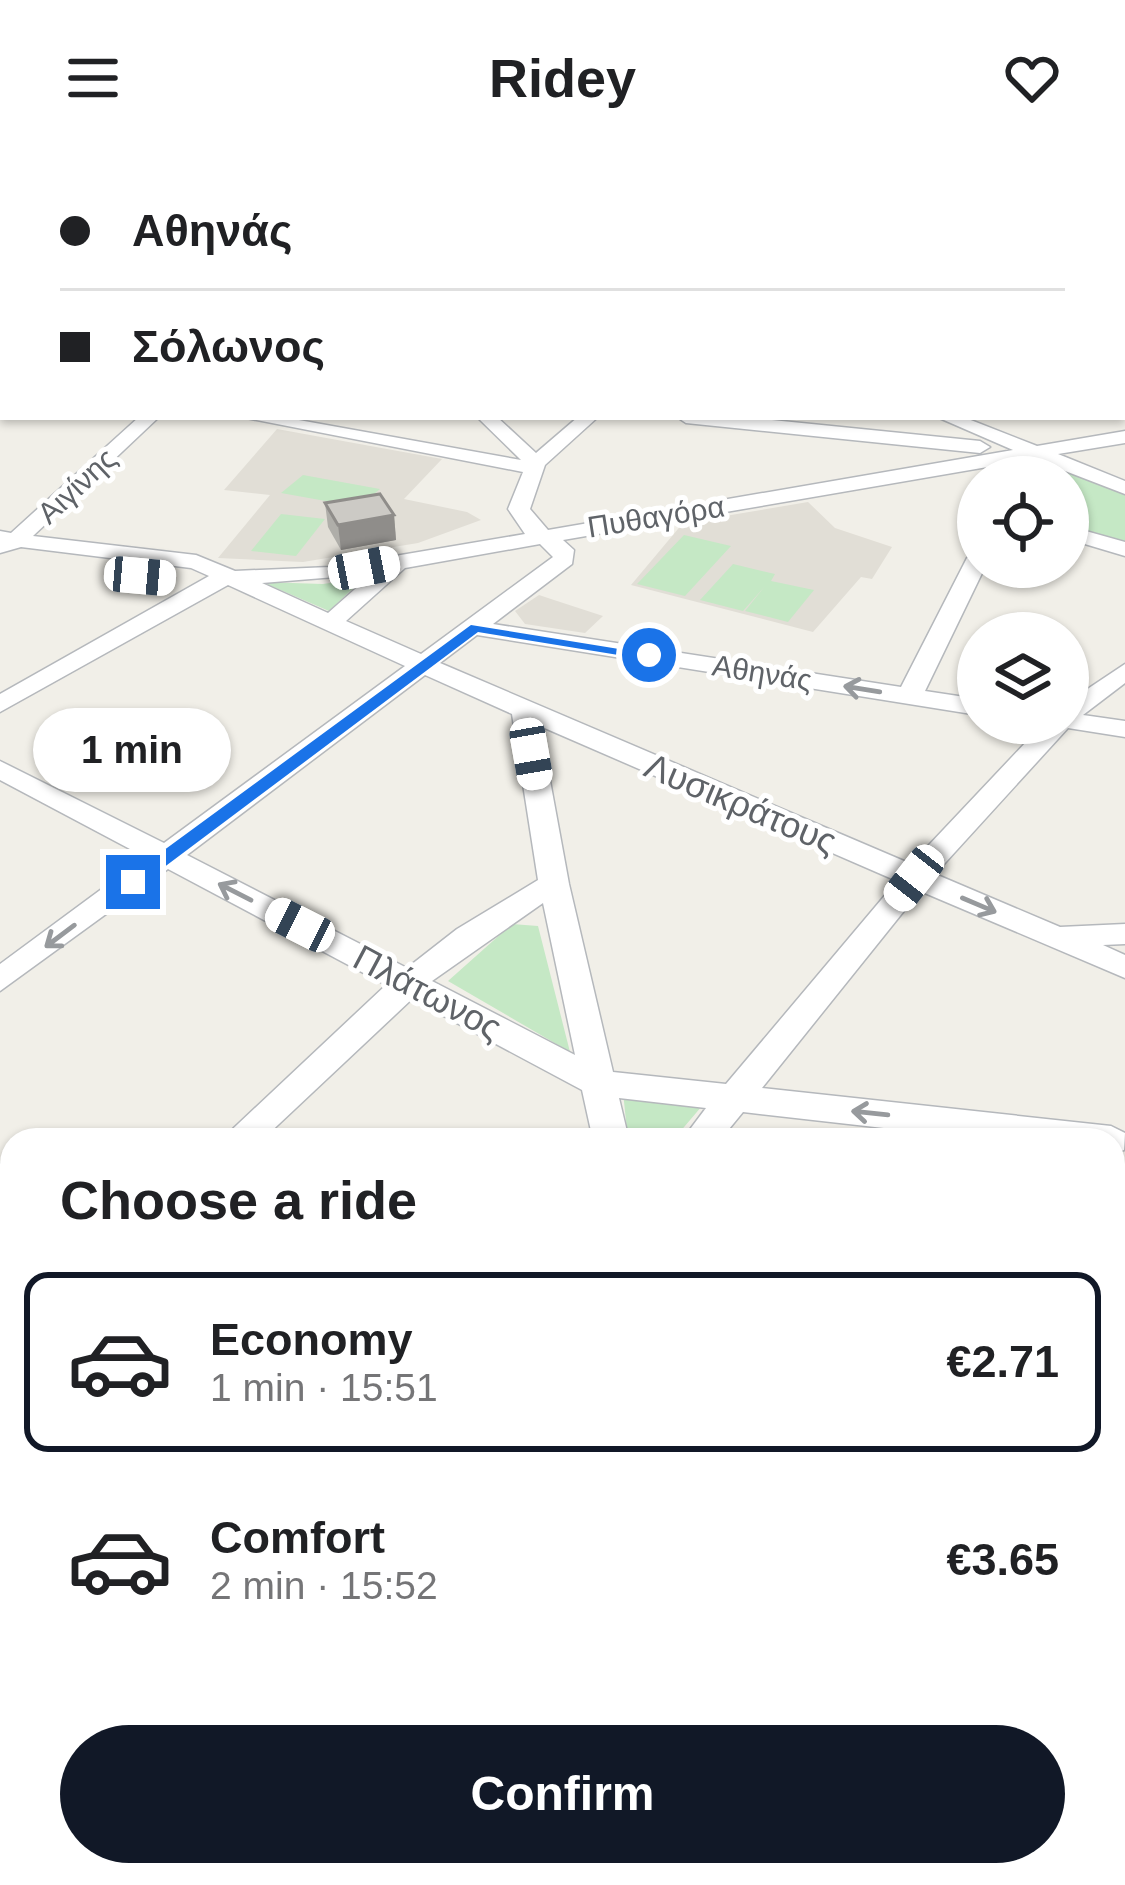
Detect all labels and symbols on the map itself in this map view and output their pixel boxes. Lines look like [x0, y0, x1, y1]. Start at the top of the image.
street label: Αιγίνης [31, 441, 122, 530]
street label: Πυθαγόρα [585, 489, 727, 544]
car [325, 543, 403, 593]
car [103, 555, 177, 597]
route start [622, 628, 676, 682]
street label: Αθηνάς [710, 648, 814, 697]
one-way arrow [844, 677, 883, 700]
callout: 1 min [34, 708, 232, 792]
car [507, 715, 555, 793]
street label: Λυσικράτους [639, 745, 843, 862]
car [878, 839, 950, 917]
route end [106, 855, 160, 909]
one-way arrow [218, 879, 254, 902]
car [260, 893, 340, 957]
one-way arrow [959, 896, 996, 917]
one-way arrow [44, 922, 77, 948]
street label: Πλάτωνος [347, 936, 509, 1048]
one-way arrow [851, 1101, 890, 1123]

